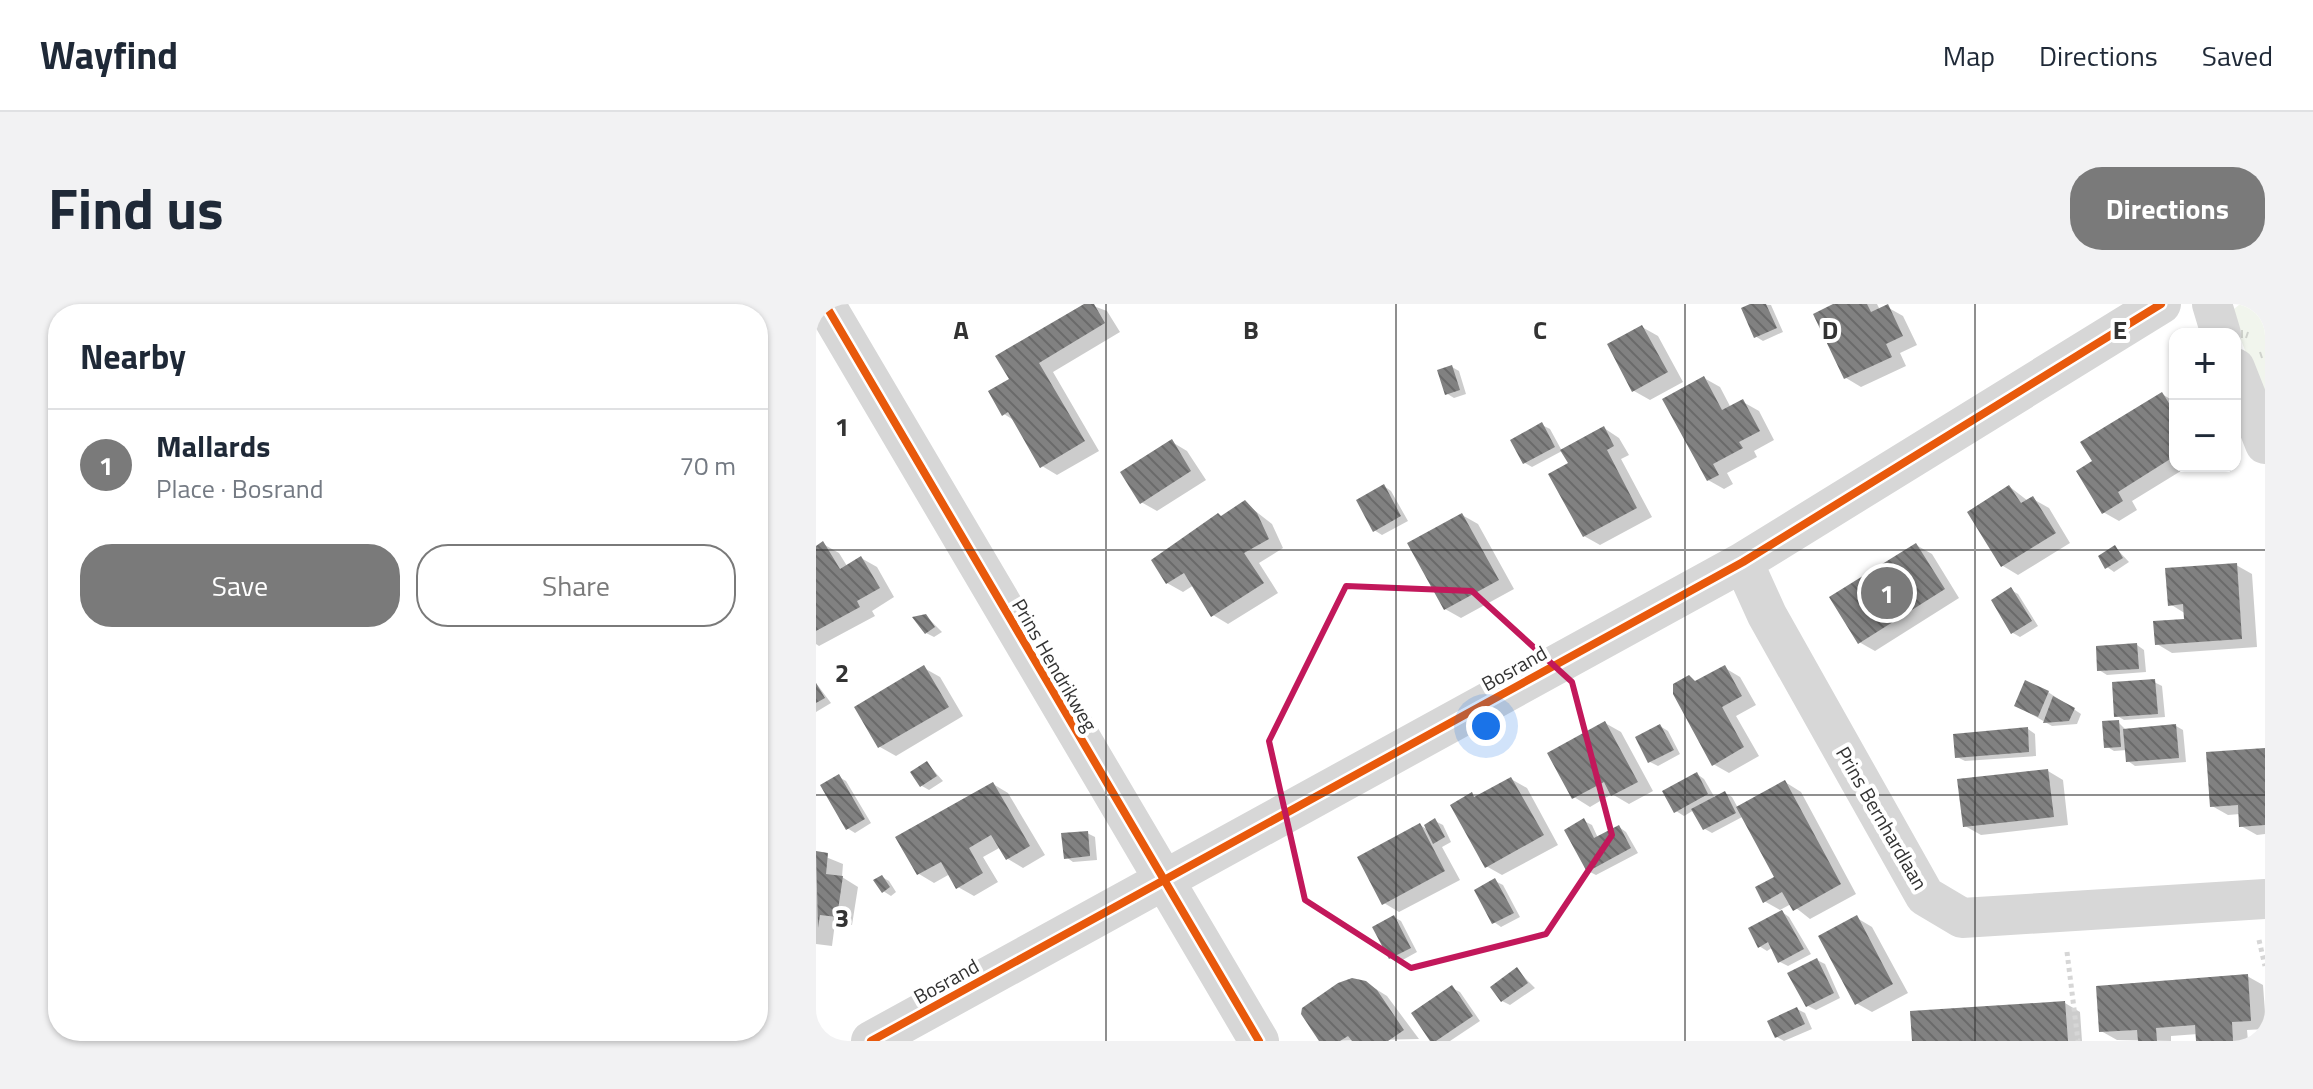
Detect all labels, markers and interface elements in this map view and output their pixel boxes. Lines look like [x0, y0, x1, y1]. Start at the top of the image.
text: Wayfind [40, 26, 178, 84]
text: Map [1943, 34, 1995, 77]
text: Directions [2039, 34, 2158, 77]
text: Saved [2202, 34, 2273, 77]
text: Find us [48, 166, 224, 251]
button: Directions [2070, 167, 2265, 250]
text: A [953, 310, 969, 349]
text: B [1243, 310, 1259, 349]
text: C [1533, 310, 1547, 349]
text: D [1822, 310, 1838, 349]
text: E [2113, 310, 2127, 349]
map controls [2169, 328, 2241, 472]
button: + [2169, 328, 2241, 400]
text: Nearby [80, 330, 186, 382]
button: − [2169, 400, 2241, 472]
text: 1 [835, 407, 849, 446]
text: Mallards [156, 423, 270, 469]
text: 1 [99, 446, 113, 485]
text: 70 m [679, 446, 736, 485]
text: Place · Bosrand [156, 469, 323, 508]
button: Save [80, 544, 400, 627]
button: Share [416, 544, 736, 627]
pin: 1 [1861, 563, 1913, 623]
street label: Prins Hendrikweg [1004, 593, 1106, 737]
street label: Bosrand [1476, 637, 1552, 699]
text: 2 [835, 653, 849, 692]
your location [1466, 706, 1506, 746]
street label: Prins Bernhardlaan [1828, 740, 1936, 896]
text: 3 [835, 898, 849, 937]
street label: Bosrand [908, 950, 984, 1012]

